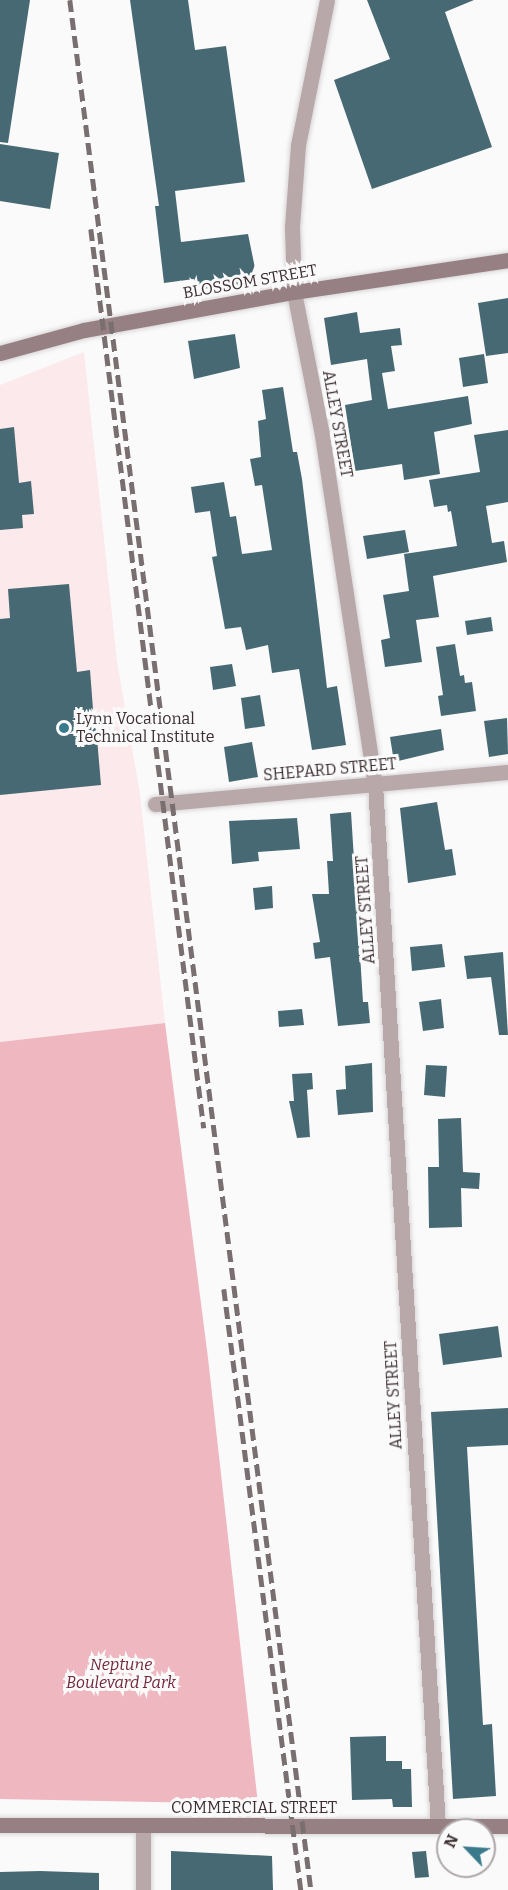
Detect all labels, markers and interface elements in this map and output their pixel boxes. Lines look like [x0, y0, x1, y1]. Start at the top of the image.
street label: BLOSSOM STREET [182, 261, 318, 303]
street label: ALLEY STREET [318, 369, 356, 479]
place label: Lynn Vocational Technical Institute [76, 709, 215, 747]
marker: Lynn Vocational Technical Institute [57, 721, 71, 735]
street label: SHEPARD STREET [262, 755, 398, 785]
street label: ALLEY STREET [353, 855, 379, 965]
street label: ALLEY STREET [382, 1340, 406, 1450]
park label: Neptune Boulevard Park [66, 1655, 176, 1693]
street label: COMMERCIAL STREET [171, 1798, 337, 1818]
north arrow [436, 1818, 496, 1878]
text: N [440, 1831, 462, 1851]

